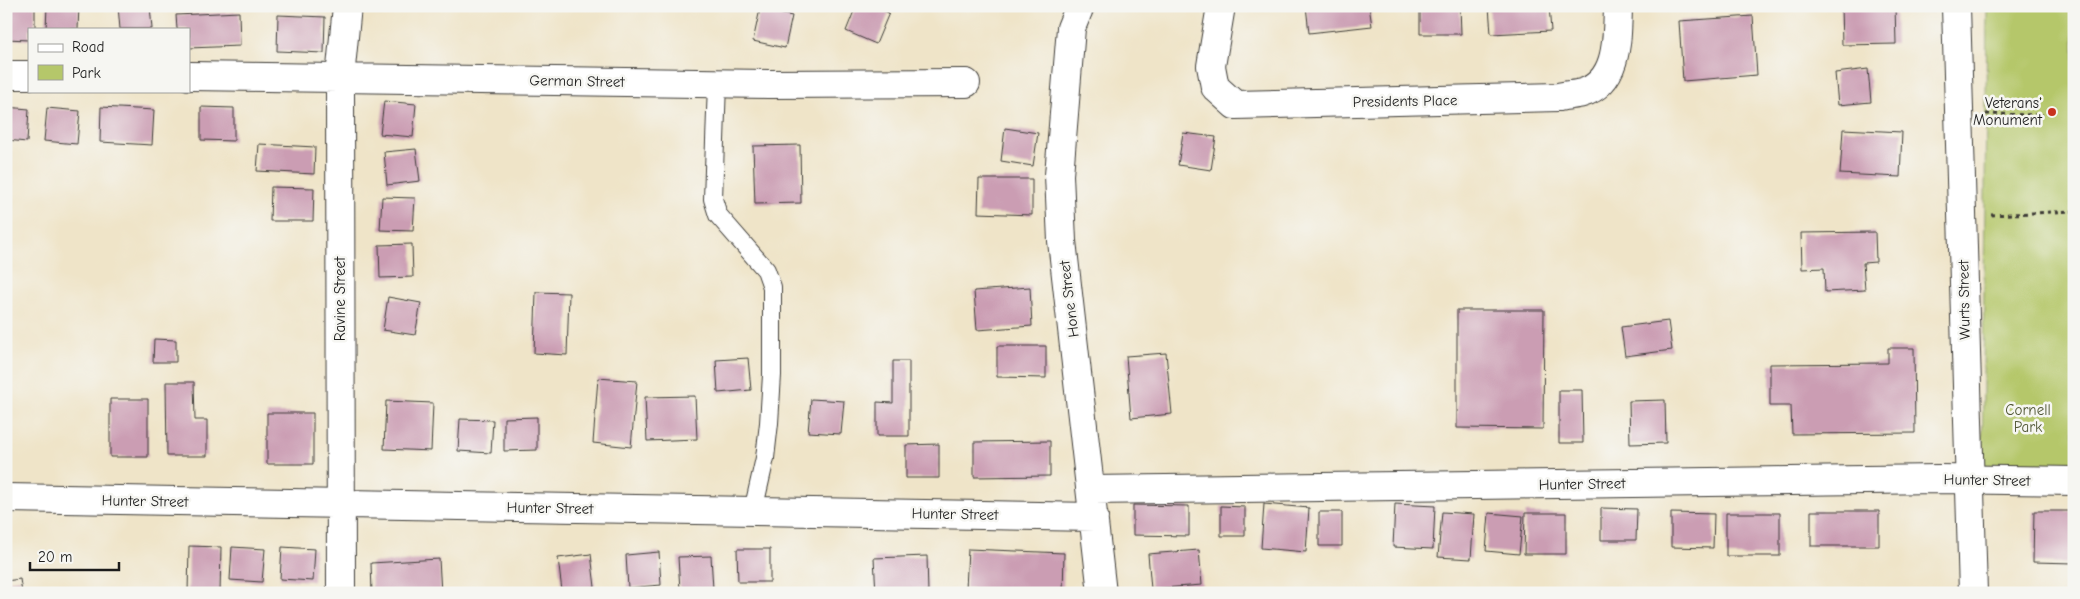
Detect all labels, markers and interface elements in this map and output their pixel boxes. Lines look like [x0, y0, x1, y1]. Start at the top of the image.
legend [28, 28, 190, 92]
text: Road [72, 38, 104, 56]
text: Park [72, 64, 101, 82]
street label: German Street [529, 71, 625, 91]
street label: Presidents Place [1352, 91, 1458, 111]
place label: Veterans' Monument [1973, 94, 2043, 129]
marker: Veterans' Monument [2046, 106, 2058, 118]
street label: Ravine Street [331, 256, 349, 341]
street label: Hone Street [1055, 259, 1083, 338]
street label: Wurts Street [1954, 259, 1974, 340]
park label: Cornell Park [2005, 401, 2051, 436]
street label: Hunter Street [1943, 470, 2031, 490]
street label: Hunter Street [1538, 474, 1626, 494]
street label: Hunter Street [101, 491, 189, 511]
street label: Hunter Street [506, 498, 594, 518]
street label: Hunter Street [911, 504, 999, 524]
scale bar [30, 539, 119, 571]
text: 20 m [38, 548, 72, 566]

